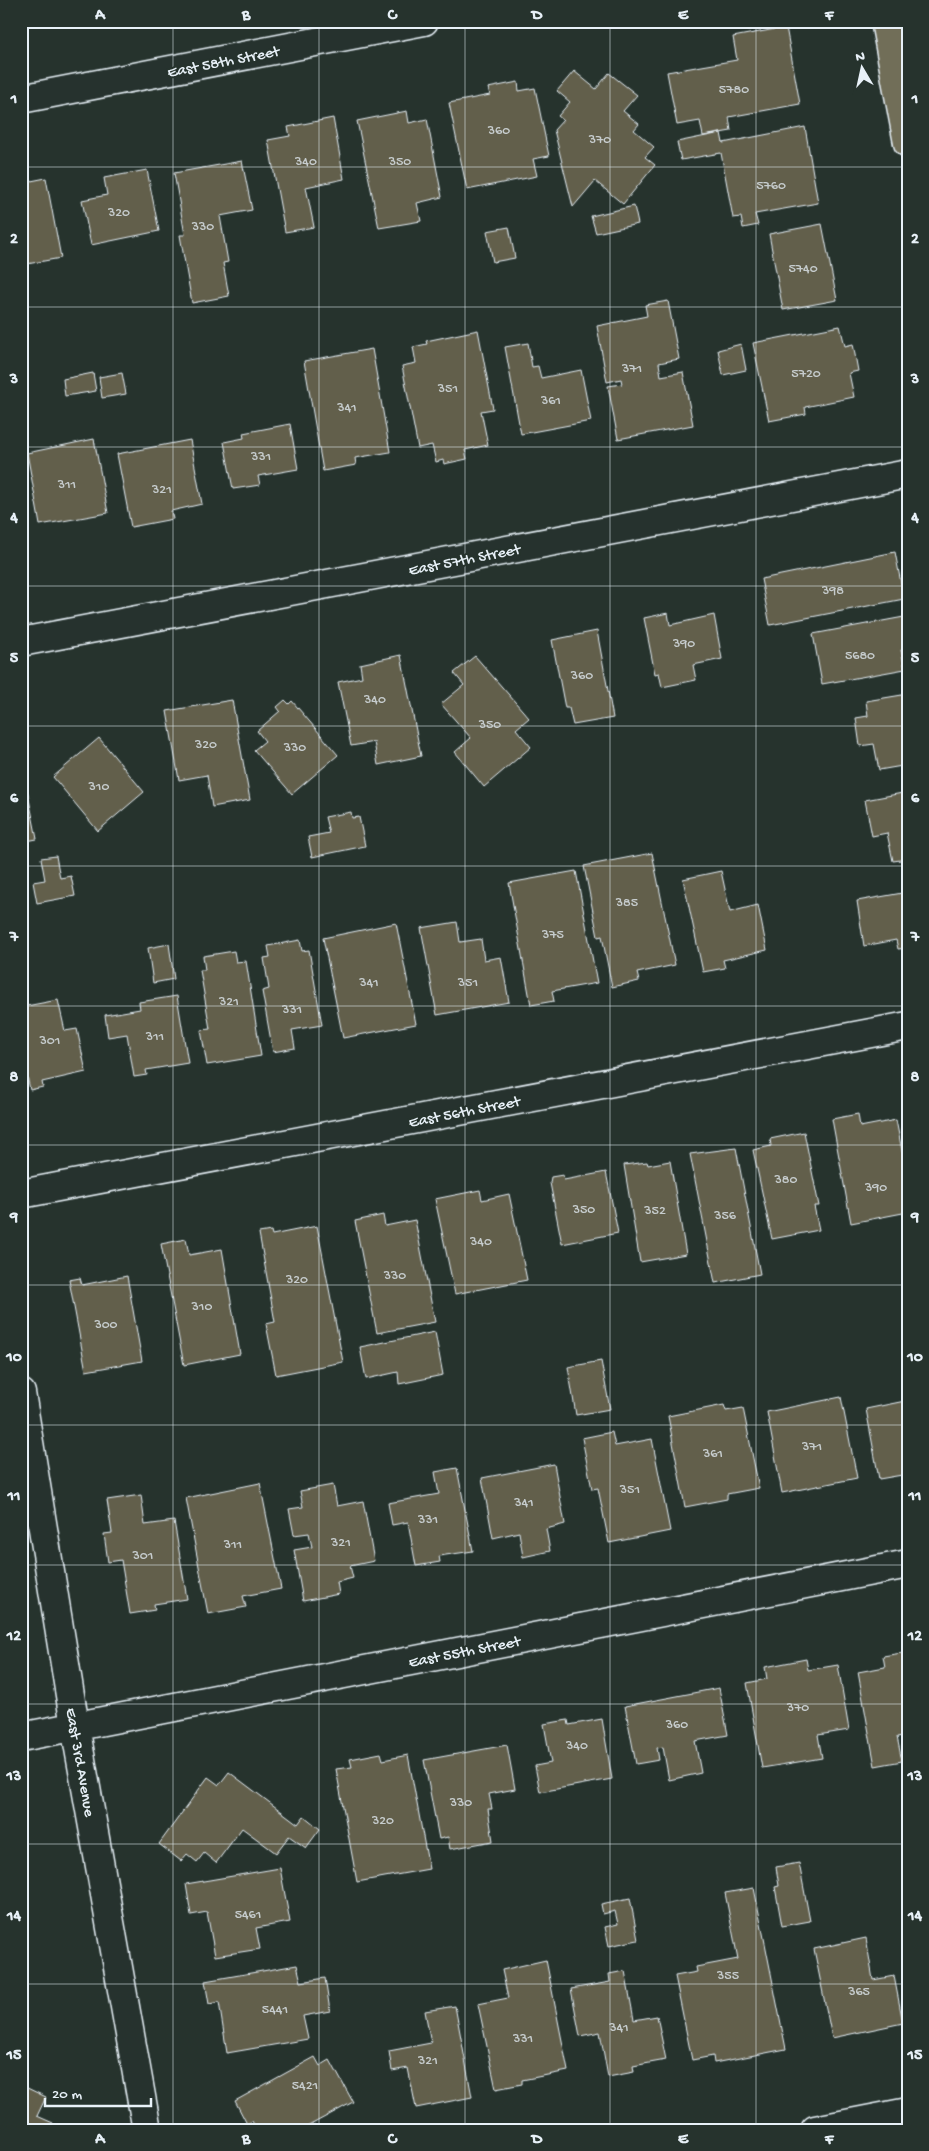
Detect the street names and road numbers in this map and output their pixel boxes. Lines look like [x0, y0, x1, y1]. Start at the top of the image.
street label: East 58th Street [166, 43, 283, 84]
street label: East 57th Street [407, 541, 524, 582]
street label: East 56th Street [407, 1093, 523, 1134]
street label: East 55th Street [407, 1633, 524, 1674]
street label: East 3rd Avenue [60, 1707, 98, 1819]

